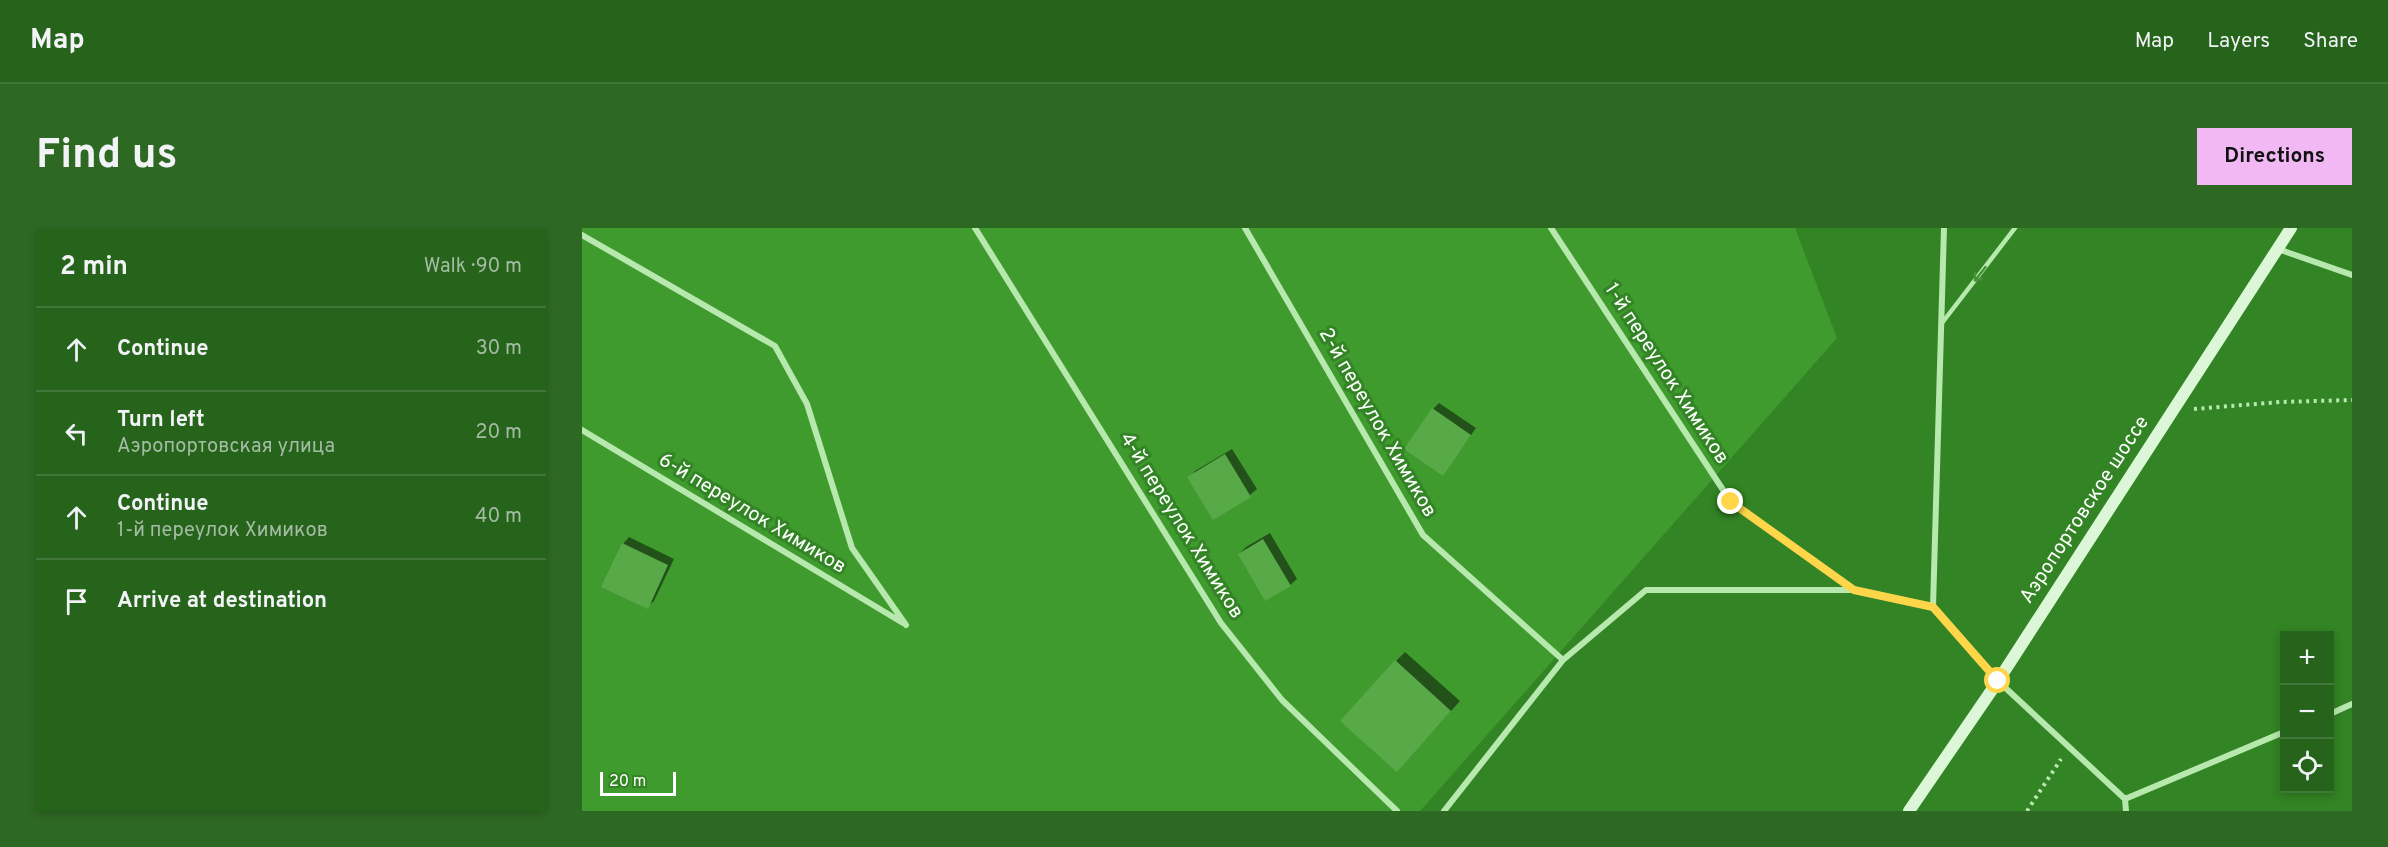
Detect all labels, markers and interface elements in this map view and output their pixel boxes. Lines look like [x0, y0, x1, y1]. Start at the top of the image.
text: Map [30, 23, 85, 59]
text: Map [2135, 28, 2174, 55]
text: Layers [2207, 28, 2270, 55]
text: Share [2303, 28, 2358, 55]
button: Directions [2197, 128, 2352, 185]
text: Find us [36, 130, 177, 183]
text: 2 min [60, 251, 128, 284]
text: Walk · 90 m [424, 254, 522, 280]
one-way arrow [1973, 266, 1986, 282]
street label: 1-й переулок Химиков [1598, 279, 1734, 469]
street label: 2-й переулок Химиков [1312, 324, 1442, 522]
icon: ahead [60, 333, 93, 366]
text: Continue [117, 336, 208, 363]
text: 30 m [476, 336, 522, 362]
text: Turn left [117, 407, 205, 434]
street label: Аэропортовское шоссе [2014, 411, 2156, 609]
icon: left [60, 417, 93, 450]
text: 20 m [475, 420, 522, 446]
street label: 4-й переулок Химиков [1113, 428, 1249, 624]
text: Аэропортовская улица [117, 434, 335, 460]
street label: 6-й переулок Химиков [653, 448, 851, 580]
route end [1717, 488, 1743, 514]
text: Continue [117, 491, 208, 518]
icon: ahead [60, 501, 93, 534]
text: 40 m [475, 504, 522, 530]
text: 1-й переулок Химиков [117, 518, 328, 544]
icon: arrive [60, 585, 93, 618]
text: Arrive at destination [117, 588, 327, 615]
map controls [2280, 631, 2334, 793]
button: + [2280, 631, 2334, 685]
route start [1984, 667, 2010, 693]
button: − [2280, 685, 2334, 739]
button: locate [2280, 739, 2334, 793]
scale bar [600, 769, 676, 796]
text: 20 m [609, 772, 646, 792]

